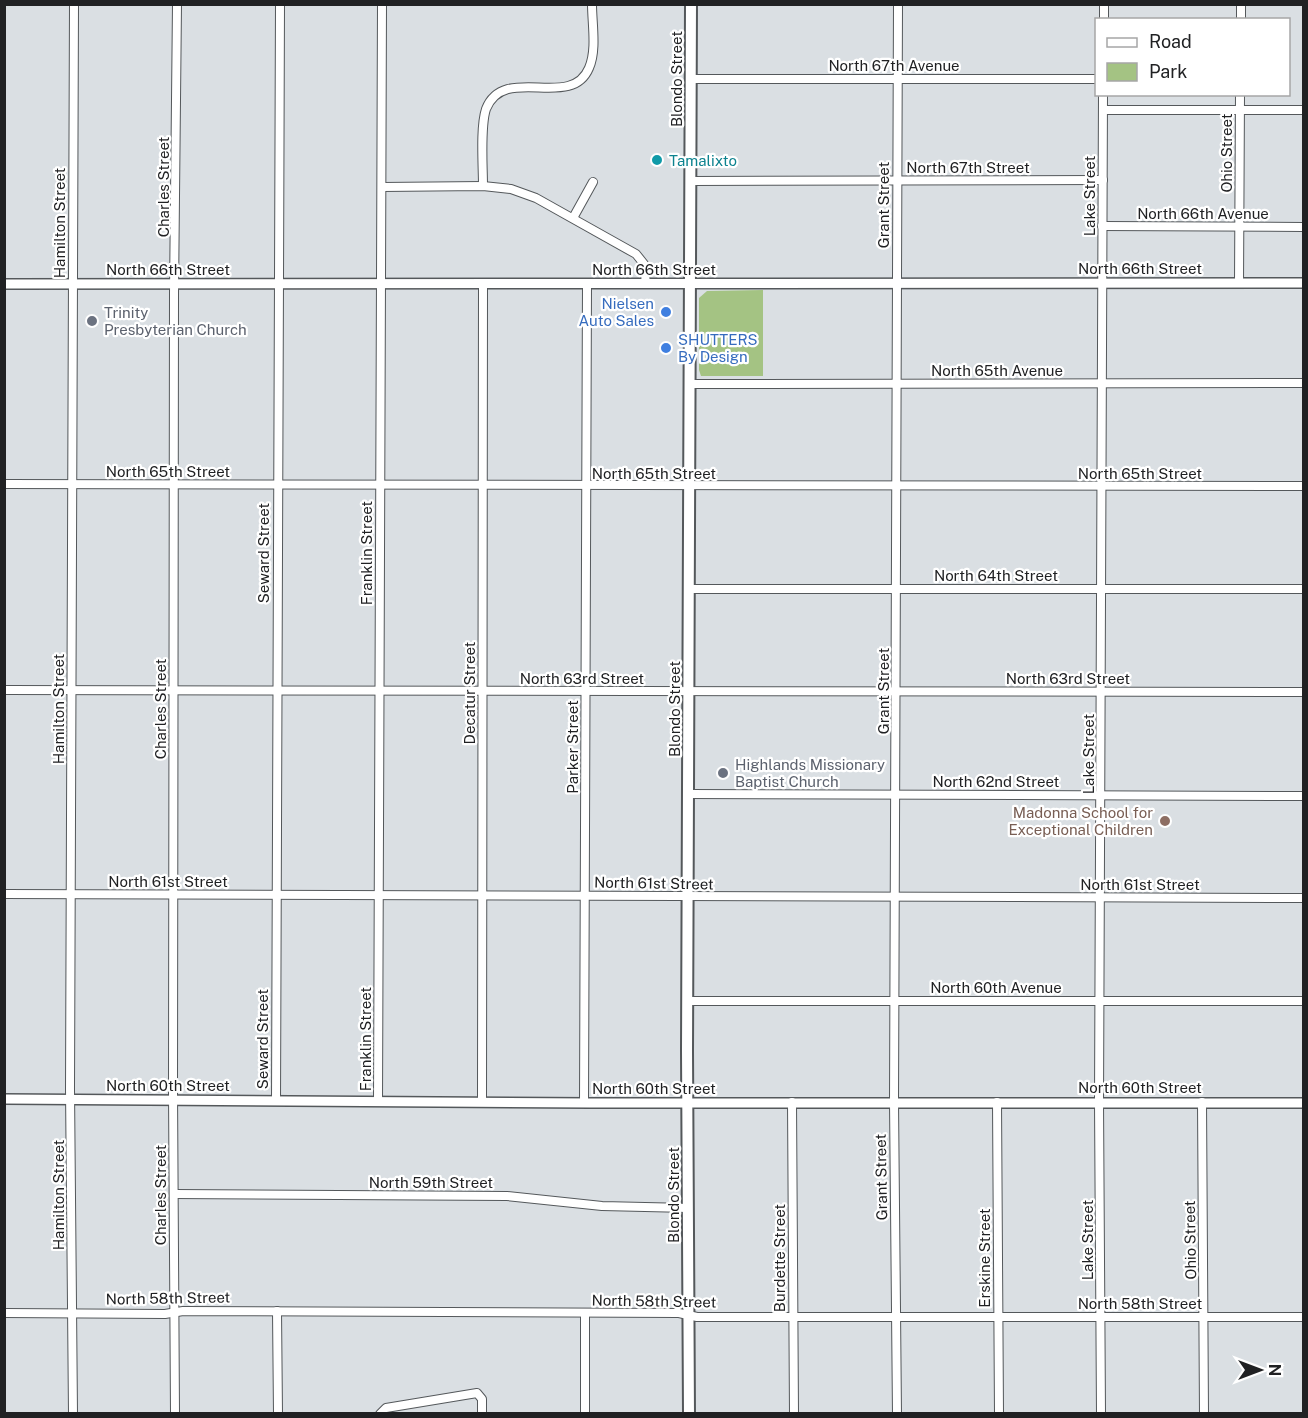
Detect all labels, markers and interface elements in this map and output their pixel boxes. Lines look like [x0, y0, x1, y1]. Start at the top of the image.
legend [1095, 18, 1290, 96]
street label: Blondo Street [668, 31, 685, 127]
text: Road [1149, 31, 1192, 52]
street label: North 67th Avenue [828, 57, 960, 74]
text: Park [1149, 61, 1187, 82]
street label: Ohio Street [1218, 113, 1235, 193]
street label: Charles Street [155, 136, 172, 237]
place label: Tamalixto [669, 152, 737, 169]
marker: Tamalixto [650, 153, 664, 167]
street label: Lake Street [1081, 156, 1098, 236]
street label: North 67th Street [906, 159, 1030, 176]
street label: Grant Street [875, 162, 892, 248]
street label: Hamilton Street [51, 167, 68, 278]
street label: North 66th Avenue [1137, 205, 1269, 222]
street label: North 66th Street [1078, 260, 1202, 277]
street label: North 66th Street [106, 261, 230, 278]
street label: North 66th Street [592, 261, 716, 278]
place label: Nielsen Auto Sales [579, 295, 654, 329]
place label: Trinity Presbyterian Church [104, 304, 247, 338]
marker: Nielsen Auto Sales [659, 305, 673, 319]
marker: Trinity Presbyterian Church [85, 314, 99, 328]
place label: SHUTTERS By Design [678, 331, 757, 365]
marker: SHUTTERS By Design [659, 341, 673, 355]
street label: North 65th Avenue [931, 362, 1063, 379]
street label: North 65th Street [106, 463, 230, 480]
street label: North 65th Street [592, 465, 716, 482]
street label: North 65th Street [1078, 465, 1202, 482]
street label: Franklin Street [358, 501, 375, 605]
street label: Seward Street [255, 503, 272, 603]
street label: North 64th Street [934, 567, 1058, 584]
street label: Decatur Street [461, 641, 478, 744]
street label: Grant Street [875, 648, 892, 734]
street label: Hamilton Street [50, 653, 67, 764]
street label: Charles Street [152, 658, 169, 759]
street label: Blondo Street [666, 661, 683, 757]
street label: North 63rd Street [520, 670, 644, 687]
street label: North 63rd Street [1006, 670, 1130, 687]
street label: Parker Street [564, 700, 581, 794]
street label: Lake Street [1080, 714, 1097, 794]
place label: Highlands Missionary Baptist Church [735, 756, 885, 790]
marker: Highlands Missionary Baptist Church [716, 766, 730, 780]
street label: North 62nd Street [933, 773, 1060, 790]
place label: Madonna School for Exceptional Children [1008, 804, 1153, 838]
marker: Madonna School for Exceptional Children [1158, 814, 1172, 828]
street label: North 61st Street [108, 873, 228, 890]
street label: North 61st Street [594, 873, 714, 893]
street label: North 61st Street [1080, 876, 1200, 893]
street label: North 60th Avenue [930, 979, 1062, 996]
street label: Franklin Street [357, 987, 374, 1091]
street label: Seward Street [254, 989, 271, 1089]
street label: North 60th Street [106, 1077, 230, 1094]
street label: North 60th Street [1078, 1079, 1202, 1096]
street label: North 60th Street [592, 1080, 716, 1097]
street label: Grant Street [872, 1133, 890, 1220]
street label: Hamilton Street [50, 1139, 67, 1250]
street label: Charles Street [152, 1144, 169, 1245]
street label: Blondo Street [665, 1147, 682, 1243]
street label: North 59th Street [369, 1174, 493, 1191]
street label: Lake Street [1079, 1200, 1096, 1280]
street label: Ohio Street [1181, 1200, 1199, 1280]
street label: Burdette Street [771, 1204, 788, 1312]
street label: Erskine Street [976, 1208, 993, 1308]
street label: North 58th Street [105, 1288, 231, 1308]
street label: North 58th Street [591, 1291, 717, 1311]
street label: North 58th Street [1078, 1295, 1203, 1312]
north arrow [1230, 1340, 1290, 1400]
text: N [1265, 1364, 1284, 1376]

